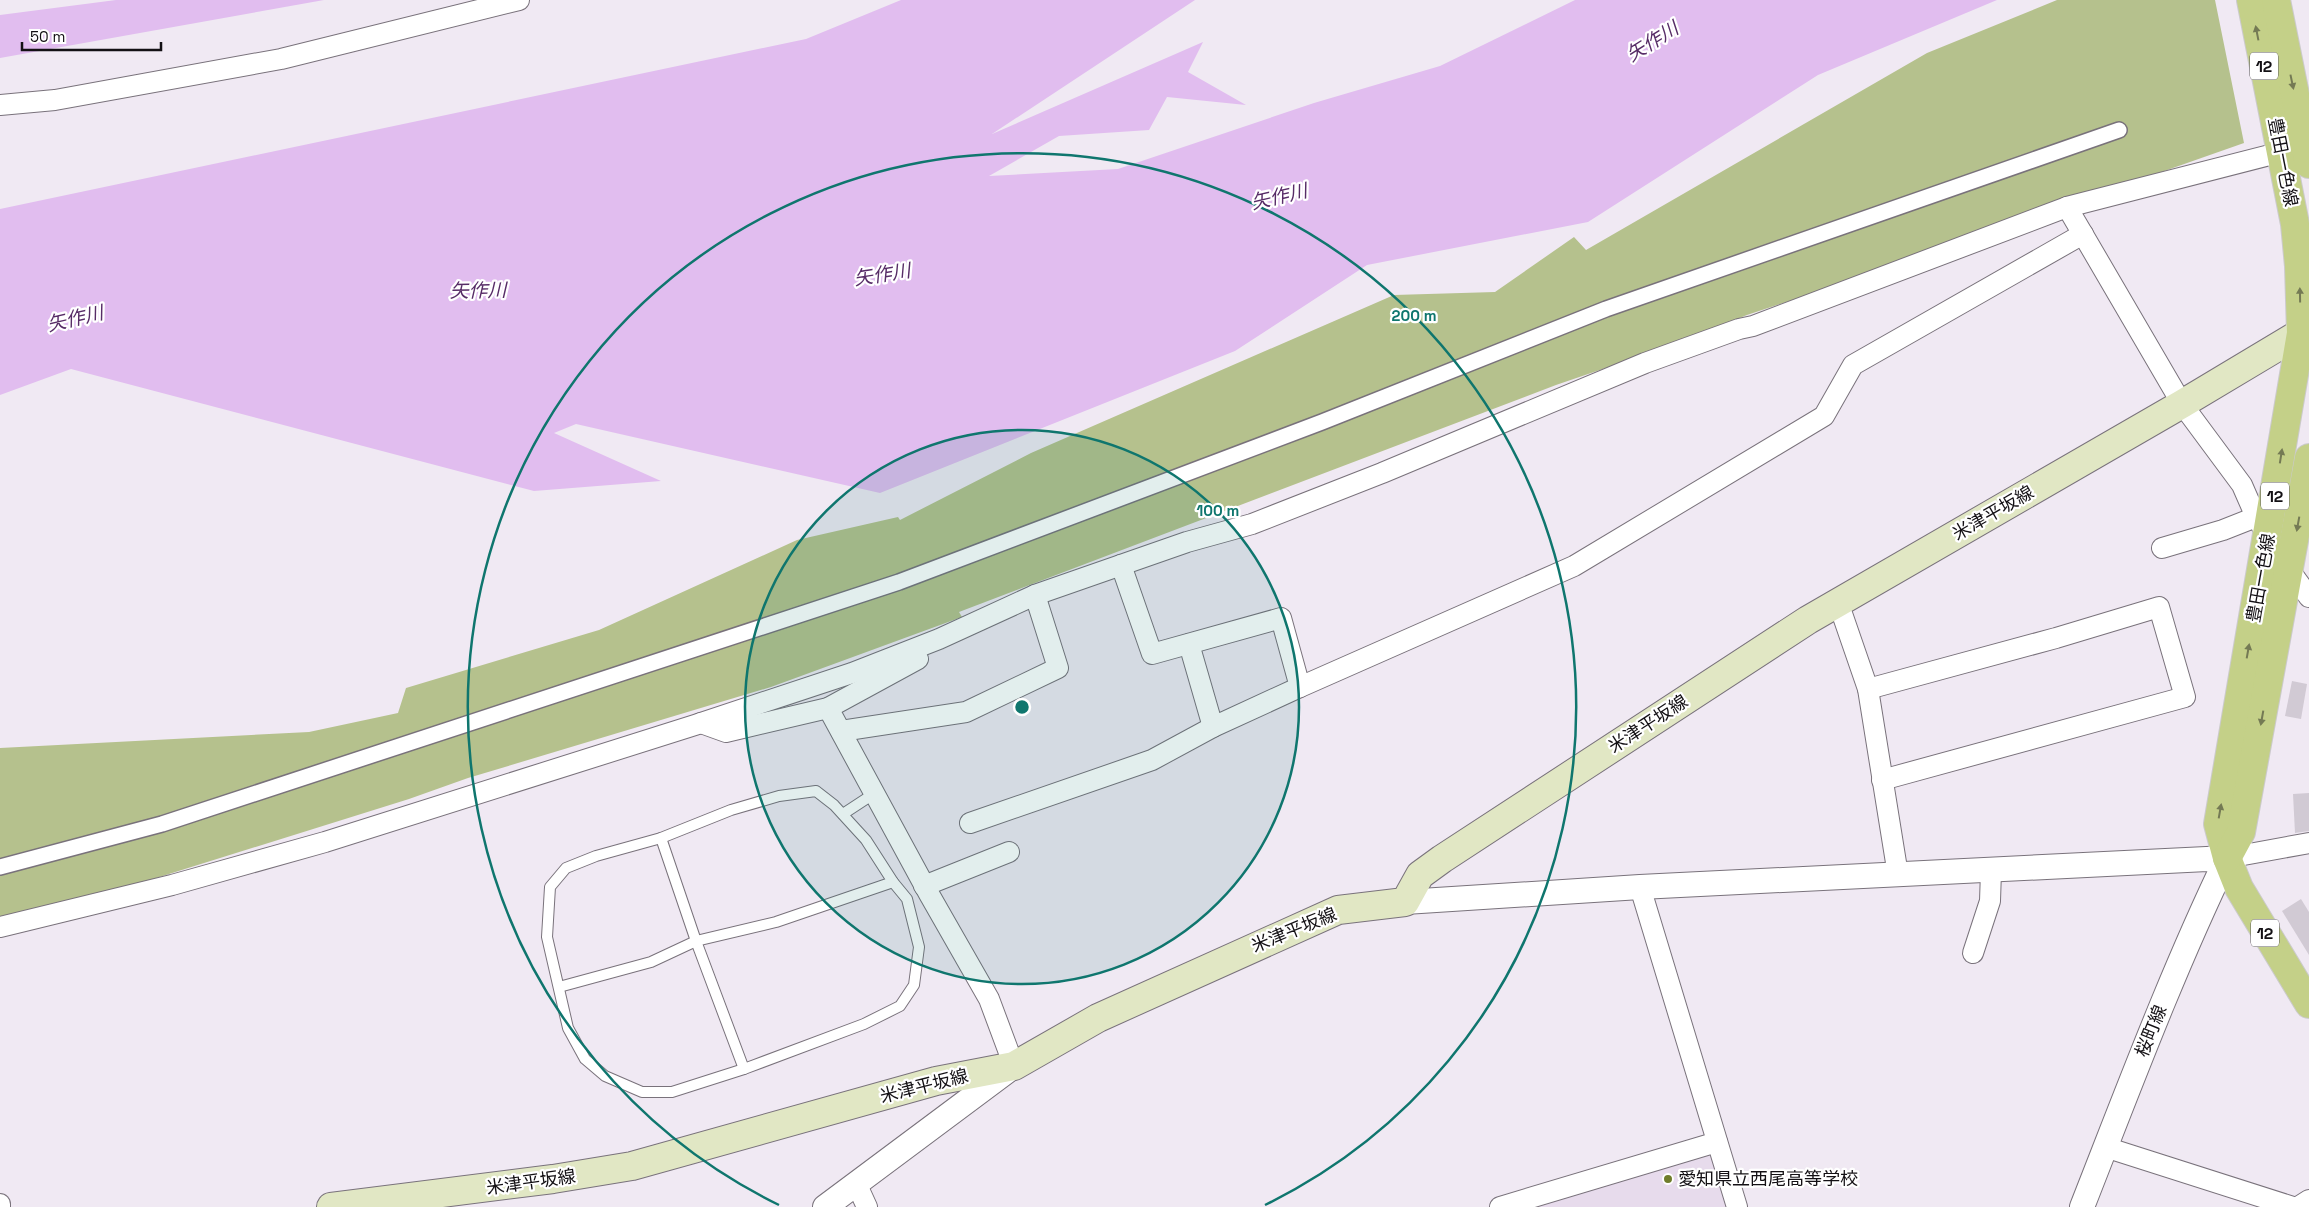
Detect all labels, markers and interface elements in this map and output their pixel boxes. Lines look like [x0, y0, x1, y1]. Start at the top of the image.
water label: 矢作川 [1621, 15, 1685, 67]
scale bar [22, 20, 161, 52]
one-way arrow [2253, 25, 2261, 40]
text: 50 m [30, 27, 65, 46]
road number: 12 [2250, 52, 2278, 80]
one-way arrow [2289, 74, 2297, 90]
street label: 豊田一色線 [2264, 116, 2303, 208]
water label: 矢作川 [1249, 177, 1312, 215]
water label: 矢作川 [852, 257, 914, 291]
water label: 矢作川 [449, 277, 509, 303]
one-way arrow [2296, 287, 2304, 303]
water label: 矢作川 [45, 299, 108, 337]
text: 200 m [1392, 306, 1436, 325]
one-way arrow [2277, 448, 2285, 464]
street label: 米津平坂線 [1948, 480, 2037, 545]
road number: 12 [2261, 482, 2289, 510]
text: 100 m [1197, 501, 1239, 520]
one-way arrow [2293, 516, 2301, 532]
street label: 豊田一色線 [2241, 532, 2280, 624]
one-way arrow [2245, 642, 2253, 658]
street label: 米津平坂線 [1604, 689, 1692, 758]
centre of rings [1013, 698, 1031, 716]
one-way arrow [2258, 710, 2266, 726]
one-way arrow [2217, 803, 2225, 819]
street label: 米津平坂線 [1248, 902, 1340, 957]
road number: 12 [2251, 920, 2279, 946]
street label: 桜町線 [2130, 1001, 2171, 1060]
street label: 米津平坂線 [877, 1063, 970, 1108]
street label: 米津平坂線 [485, 1164, 577, 1199]
place label: 愛知県立西尾高等学校 [1678, 1167, 1858, 1190]
marker: 愛知県立西尾高等学校 [1662, 1173, 1674, 1185]

